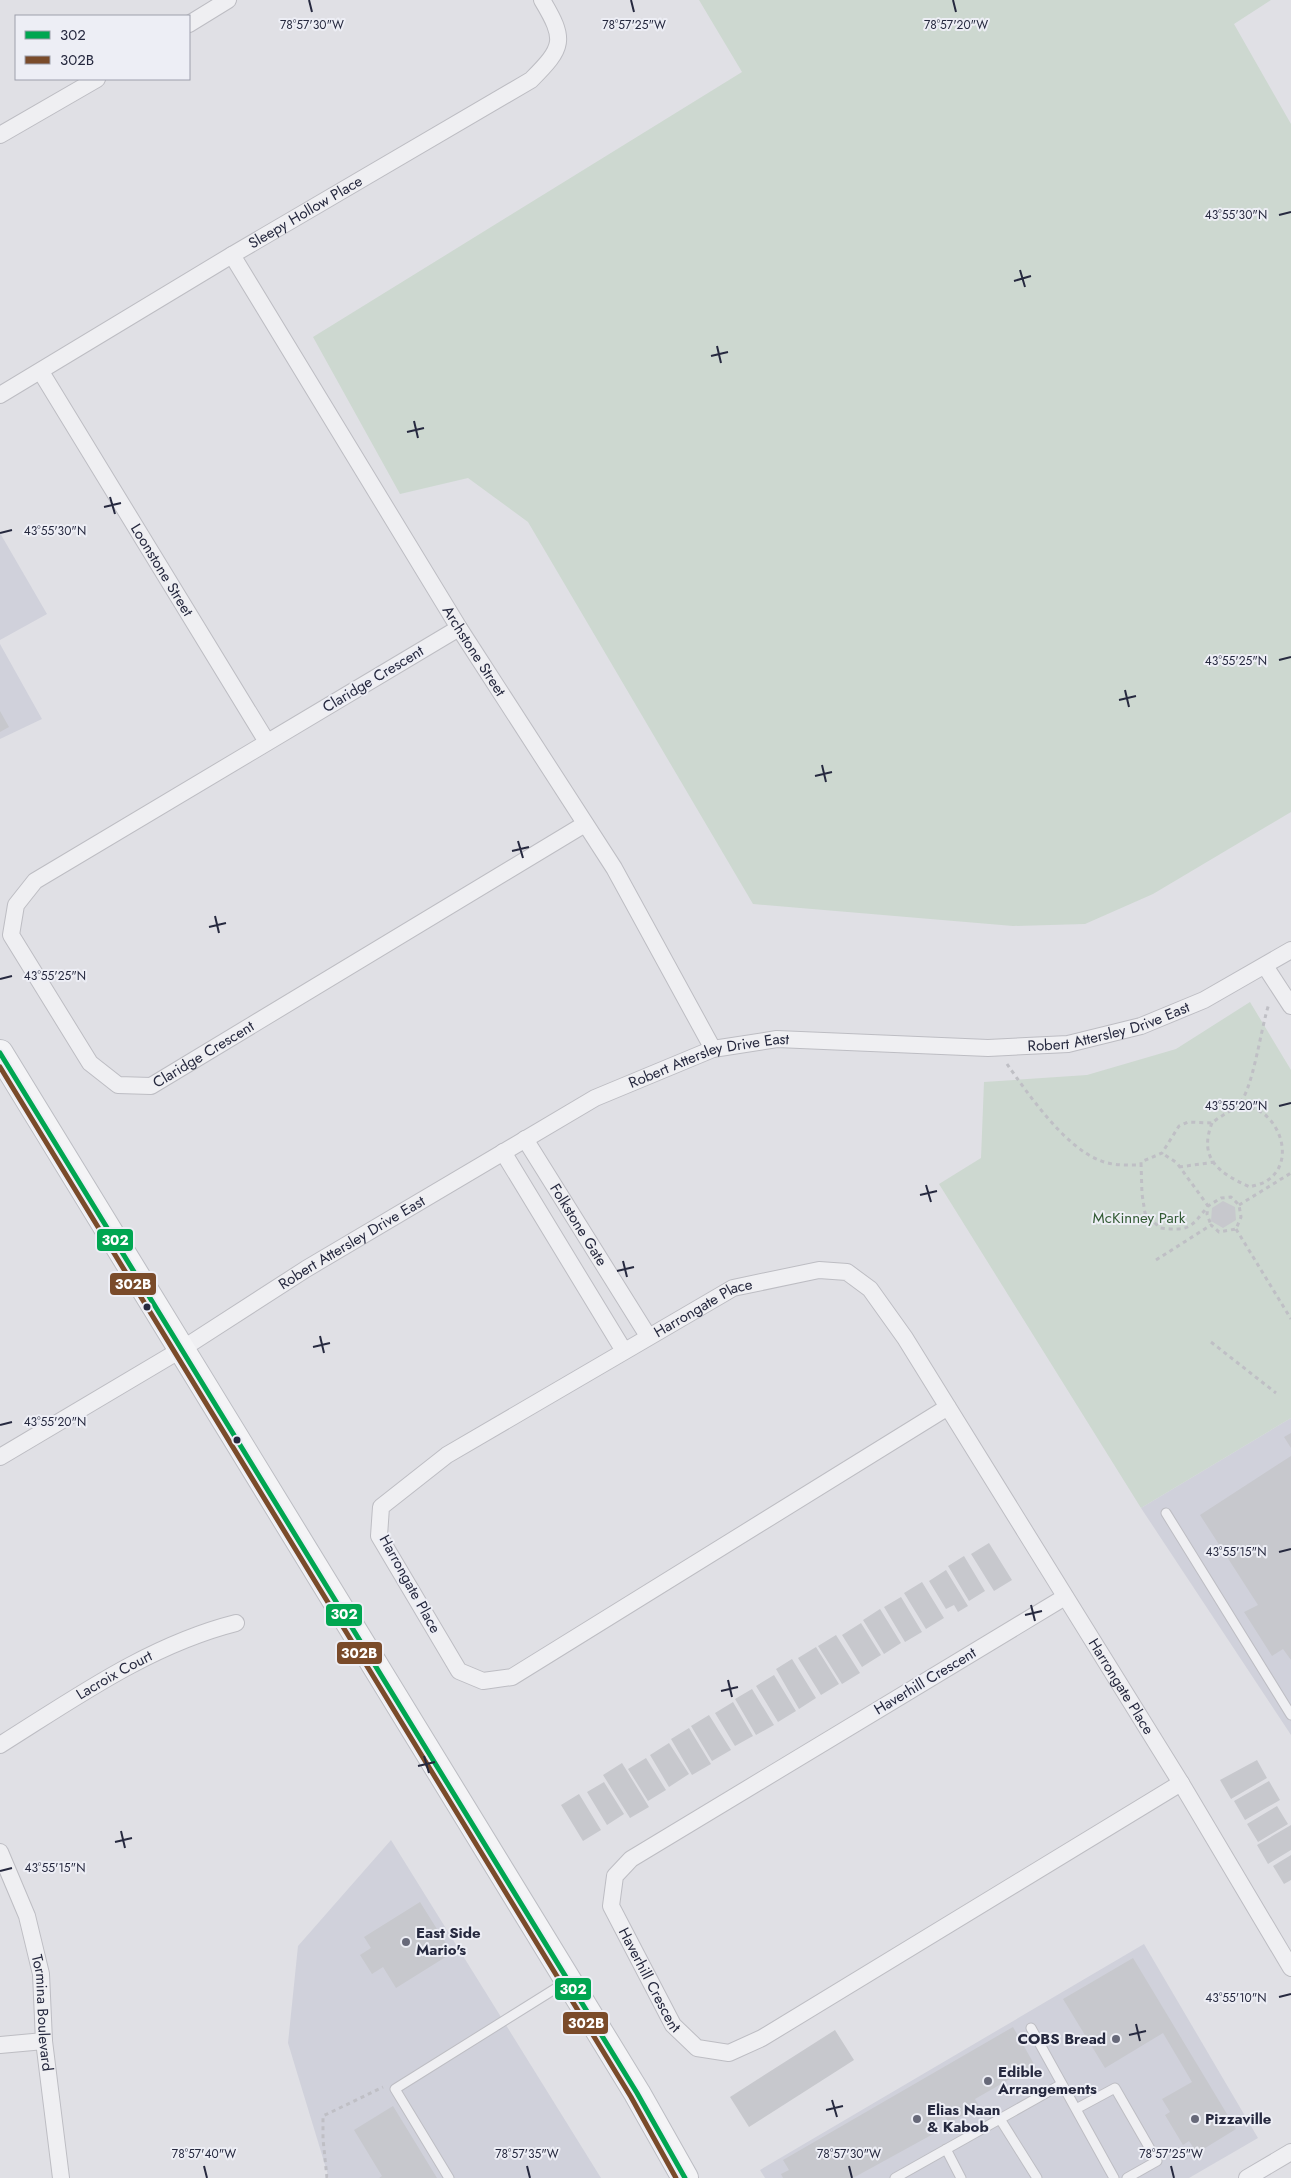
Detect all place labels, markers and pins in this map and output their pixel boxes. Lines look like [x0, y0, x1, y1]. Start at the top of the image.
unlabelled marker [142, 1302, 152, 1312]
unlabelled marker [232, 1435, 242, 1445]
place label: East Side Mario's [416, 1922, 481, 1961]
marker: East Side Mario's [400, 1936, 412, 1948]
place label: COBS Bread [1017, 2028, 1106, 2050]
marker: COBS Bread [1110, 2033, 1122, 2045]
place label: Edible Arrangements [997, 2061, 1097, 2100]
marker: Edible Arrangements [982, 2075, 994, 2087]
place label: Elias Naan & Kabob [927, 2099, 1000, 2138]
place label: Pizzaville [1205, 2108, 1272, 2130]
marker: Elias Naan & Kabob [911, 2113, 923, 2125]
marker: Pizzaville [1189, 2113, 1201, 2125]

